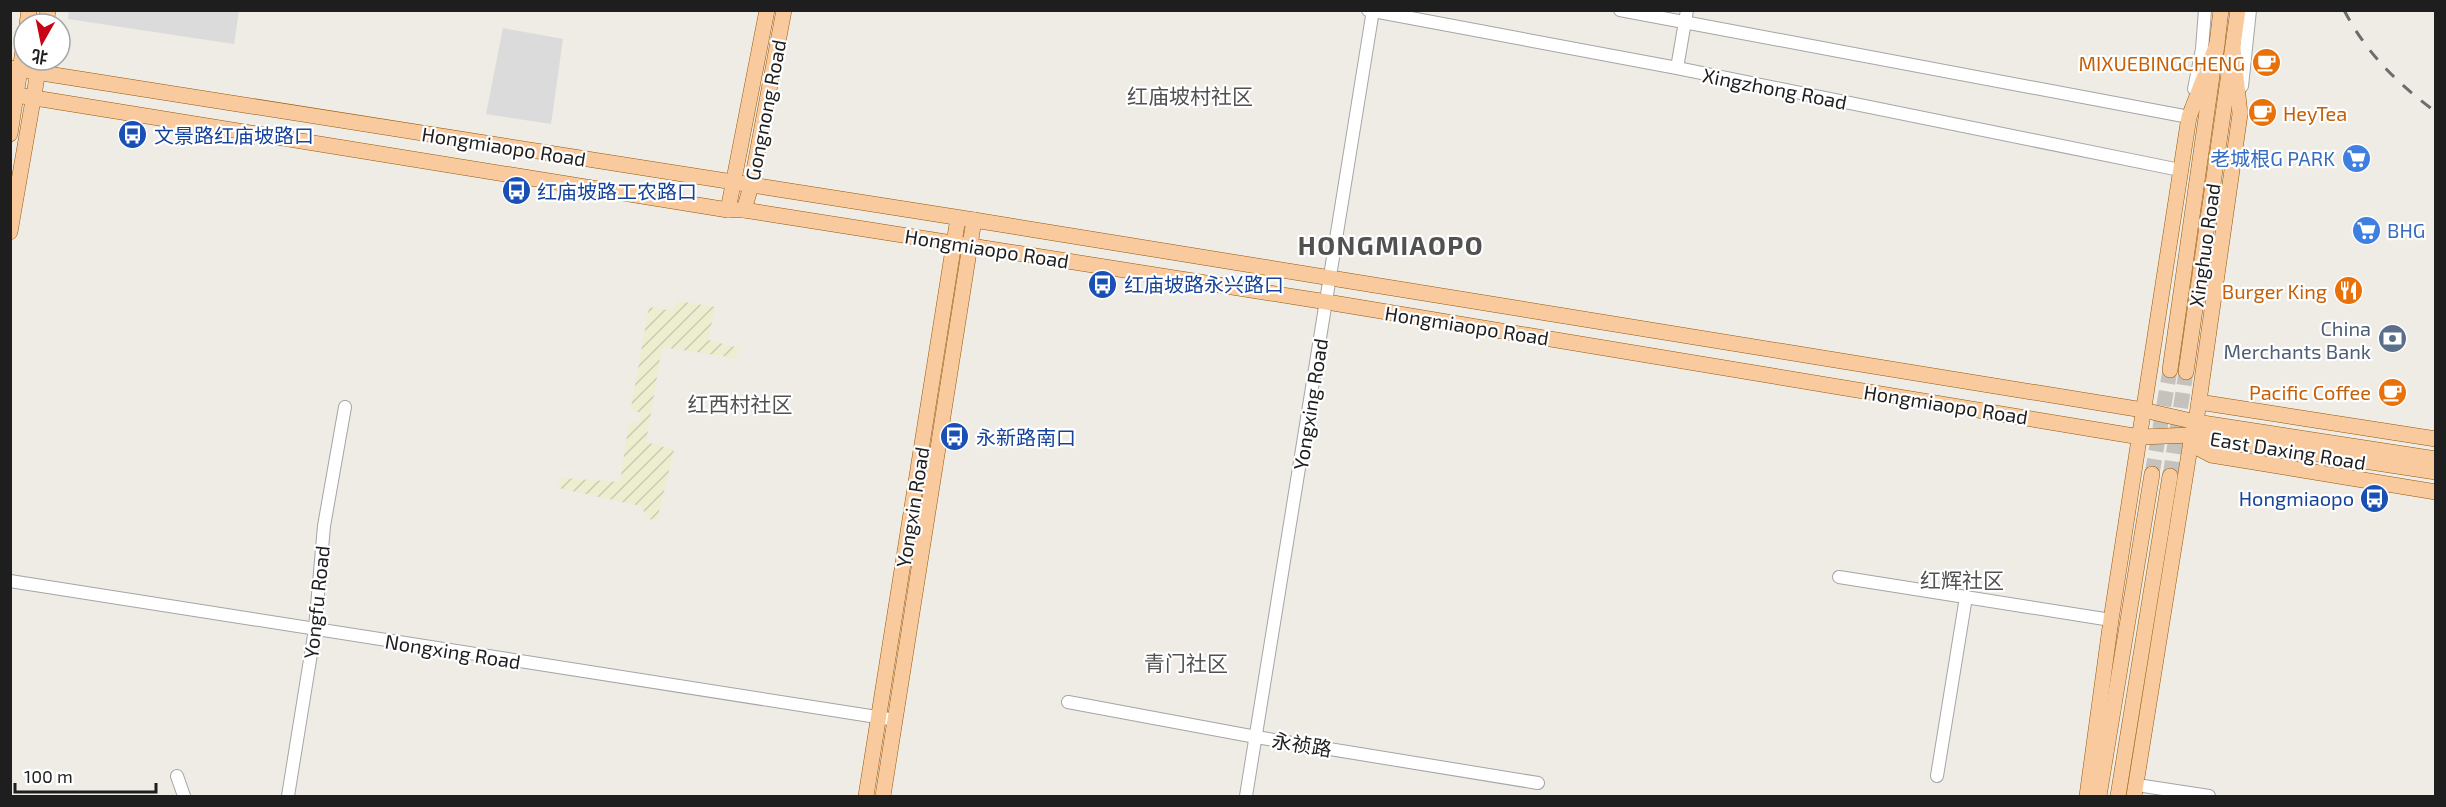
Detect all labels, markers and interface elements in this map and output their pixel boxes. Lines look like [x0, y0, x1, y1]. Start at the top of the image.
north arrow [12, 12, 72, 72]
street label: Gongnong Road [740, 38, 790, 182]
text: 北 [30, 47, 49, 68]
cafe icon: MIXUEBINGCHENG [2250, 47, 2282, 79]
place label: MIXUEBINGCHENG [2079, 51, 2245, 75]
street label: Xingzhong Road [1701, 62, 1849, 114]
district label: 红庙坡村社区 [1127, 83, 1253, 108]
cafe icon: HeyTea [2246, 97, 2278, 129]
place label: HeyTea [2283, 101, 2347, 125]
bus stop icon: 文景路红庙坡路口 [117, 119, 149, 151]
street label: Hongmiaopo Road [420, 121, 588, 171]
place label: 文景路红庙坡路口 [154, 123, 314, 147]
supermarket icon: 老城根G PARK [2340, 142, 2372, 174]
place label: 老城根G PARK [2210, 146, 2335, 170]
bus stop icon: 红庙坡路工农路口 [500, 175, 532, 207]
place label: 红庙坡路工农路口 [537, 179, 697, 203]
street label: Xinghuo Road [2183, 182, 2225, 308]
supermarket icon: BHG [2350, 214, 2382, 246]
place label: BHG [2387, 218, 2425, 242]
street label: Hongmiaopo Road [903, 223, 1071, 273]
district label: HONGMIAOPO [1298, 229, 1484, 260]
bus stop icon: 红庙坡路永兴路口 [1087, 268, 1119, 300]
place label: 红庙坡路永兴路口 [1124, 272, 1284, 296]
restaurant icon: Burger King [2332, 275, 2364, 307]
place label: Burger King [2222, 279, 2327, 303]
street label: Hongmiaopo Road [1383, 300, 1551, 350]
place label: China Merchants Bank [2224, 316, 2371, 363]
bank icon: China Merchants Bank [2376, 323, 2408, 355]
street label: Yongxing Road [1288, 336, 1332, 472]
cafe icon: Pacific Coffee [2376, 376, 2408, 408]
street label: Hongmiaopo Road [1862, 379, 2030, 429]
place label: Pacific Coffee [2249, 380, 2371, 404]
district label: 红西村社区 [688, 391, 793, 416]
bus stop icon: 永新路南口 [939, 421, 971, 453]
place label: 永新路南口 [976, 425, 1076, 449]
street label: East Daxing Road [2208, 426, 2368, 474]
street label: Yongxin Road [891, 445, 933, 569]
bus stop icon: Hongmiaopo [2359, 482, 2391, 514]
place label: Hongmiaopo [2239, 486, 2354, 510]
street label: Yongfu Road [298, 544, 334, 660]
district label: 红辉社区 [1920, 567, 2004, 592]
street label: Nongxing Road [383, 628, 523, 674]
district label: 青门社区 [1144, 650, 1228, 675]
street label: 永祯路 [1270, 727, 1334, 761]
scale bar [15, 756, 156, 794]
text: 100 m [24, 765, 73, 787]

